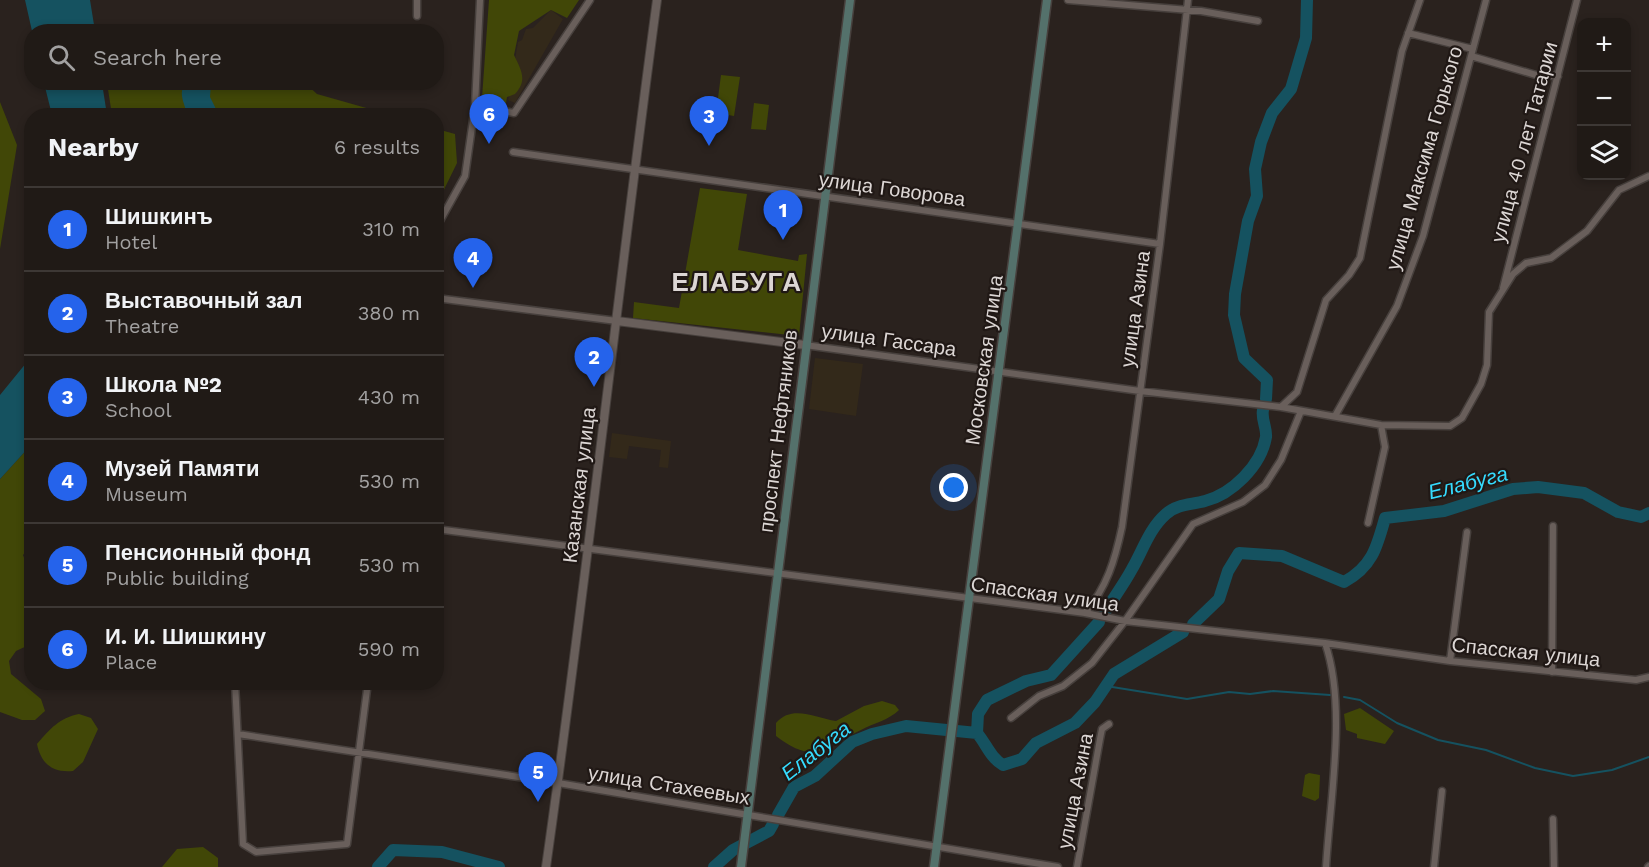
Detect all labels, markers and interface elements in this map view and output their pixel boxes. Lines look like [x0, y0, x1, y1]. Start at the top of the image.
map controls [1577, 18, 1631, 180]
button: + [1577, 18, 1631, 72]
search box [24, 24, 444, 90]
street label: улица 40 лет Татарии [1486, 39, 1562, 245]
icon: search [45, 41, 78, 74]
street label: улица Максима Горького [1381, 43, 1467, 273]
text: Search here [93, 45, 222, 70]
button: − [1577, 72, 1631, 126]
pin: 6 [470, 94, 508, 144]
pin: 3 [690, 96, 728, 146]
button: layers [1577, 126, 1631, 180]
text: Nearby [48, 132, 139, 162]
text: 6 results [334, 135, 420, 159]
street label: улица Говорова [817, 167, 968, 211]
pin: 1 [764, 190, 802, 240]
text: Шишкинъ [105, 204, 213, 229]
text: 1 [63, 217, 72, 241]
text: 310 m [362, 217, 420, 241]
text: Hotel [105, 230, 157, 254]
pin: 4 [454, 238, 492, 288]
street label: улица Азина [1115, 248, 1155, 369]
district label: ЕЛАБУГА [672, 267, 802, 297]
street label: Московская улица [960, 273, 1008, 447]
text: Выставочный зал [105, 288, 303, 313]
text: 2 [62, 301, 73, 325]
text: 380 m [358, 301, 420, 325]
text: Theatre [105, 314, 179, 338]
street label: улица Гассара [820, 319, 959, 361]
street label: проспект Нефтяников [754, 328, 802, 534]
pin: 2 [574, 338, 614, 387]
text: Школа №2 [105, 372, 222, 397]
text: 3 [62, 385, 73, 409]
text: 430 m [358, 385, 420, 409]
text: School [105, 398, 172, 422]
street label: Казанская улица [558, 405, 601, 564]
text: Музей Памяти [105, 456, 259, 481]
water label: Елабуга [1425, 461, 1510, 504]
text: 4 [61, 469, 74, 493]
text: 530 m [358, 469, 420, 493]
your location [939, 473, 968, 502]
text: Museum [105, 482, 188, 506]
text: Пенсионный фонд [105, 540, 310, 565]
text: 5 [62, 553, 73, 577]
text: 530 m [358, 553, 420, 577]
text: Public building [105, 566, 249, 590]
street label: Спасская улица [969, 572, 1121, 616]
text: И. И. Шишкину [105, 624, 266, 649]
street label: Спасская улица [1450, 632, 1602, 672]
text: 6 [61, 637, 74, 661]
text: 590 m [358, 637, 420, 661]
text: Place [105, 650, 157, 674]
water label: Елабуга [776, 716, 855, 785]
street label: улица Азина [1052, 730, 1098, 851]
pin: 5 [518, 752, 558, 802]
street label: улица Стахеевых [586, 760, 752, 810]

